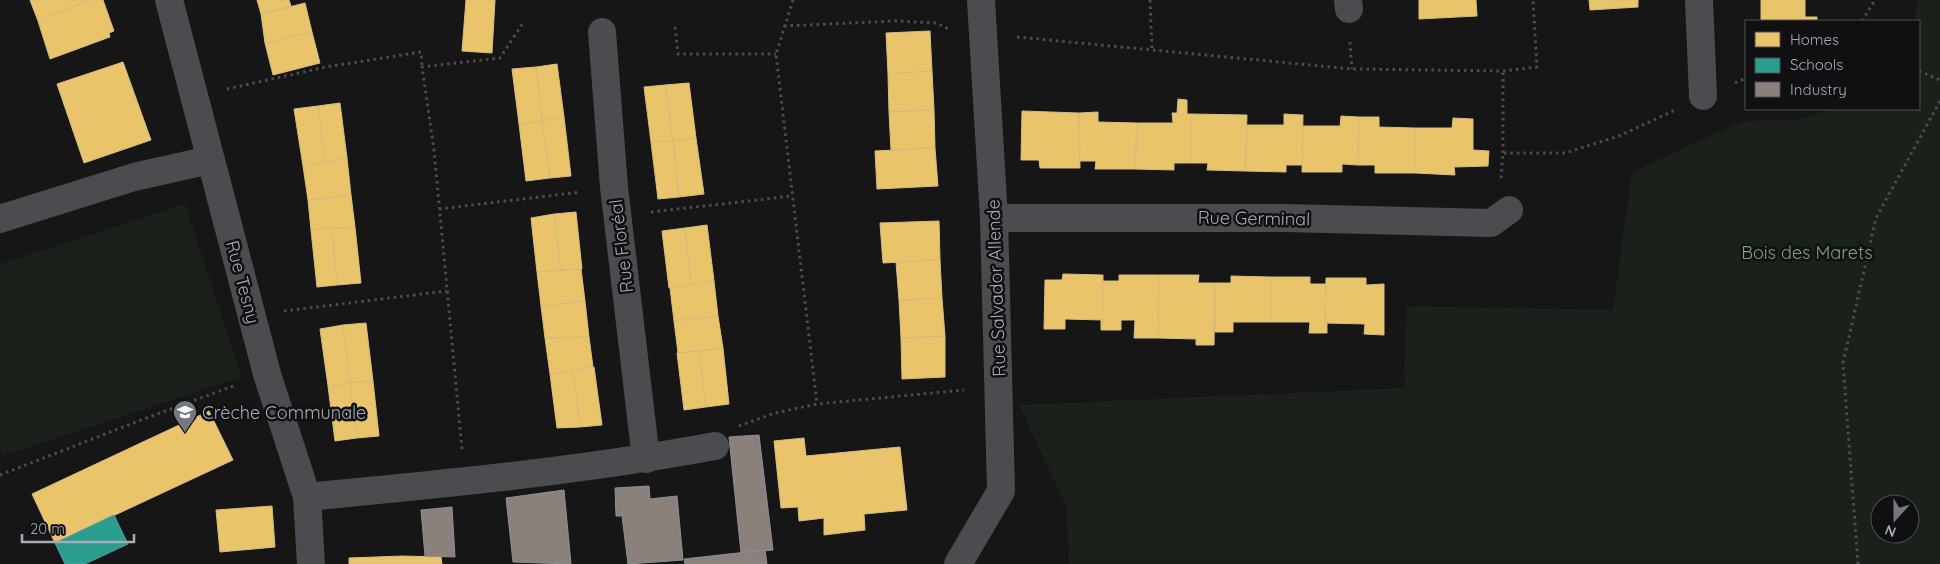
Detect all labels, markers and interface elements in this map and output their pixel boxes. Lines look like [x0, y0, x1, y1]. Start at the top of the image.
legend [1745, 20, 1920, 110]
text: Homes [1790, 30, 1839, 49]
text: Schools [1790, 55, 1843, 74]
text: Industry [1790, 80, 1847, 99]
street label: Rue Floréal [604, 198, 638, 294]
street label: Rue Salvador Allende [981, 199, 1011, 377]
street label: Rue Germinal [1198, 206, 1310, 230]
street label: Rue Tesny [221, 238, 265, 326]
park label: Bois des Marets [1741, 241, 1873, 264]
school or university icon: Crèche Communale [172, 399, 198, 433]
place label: Crèche Communale [202, 401, 366, 424]
north arrow [1870, 494, 1920, 544]
scale bar [22, 512, 135, 544]
text: 20 m [30, 519, 65, 538]
text: N [1882, 521, 1898, 541]

